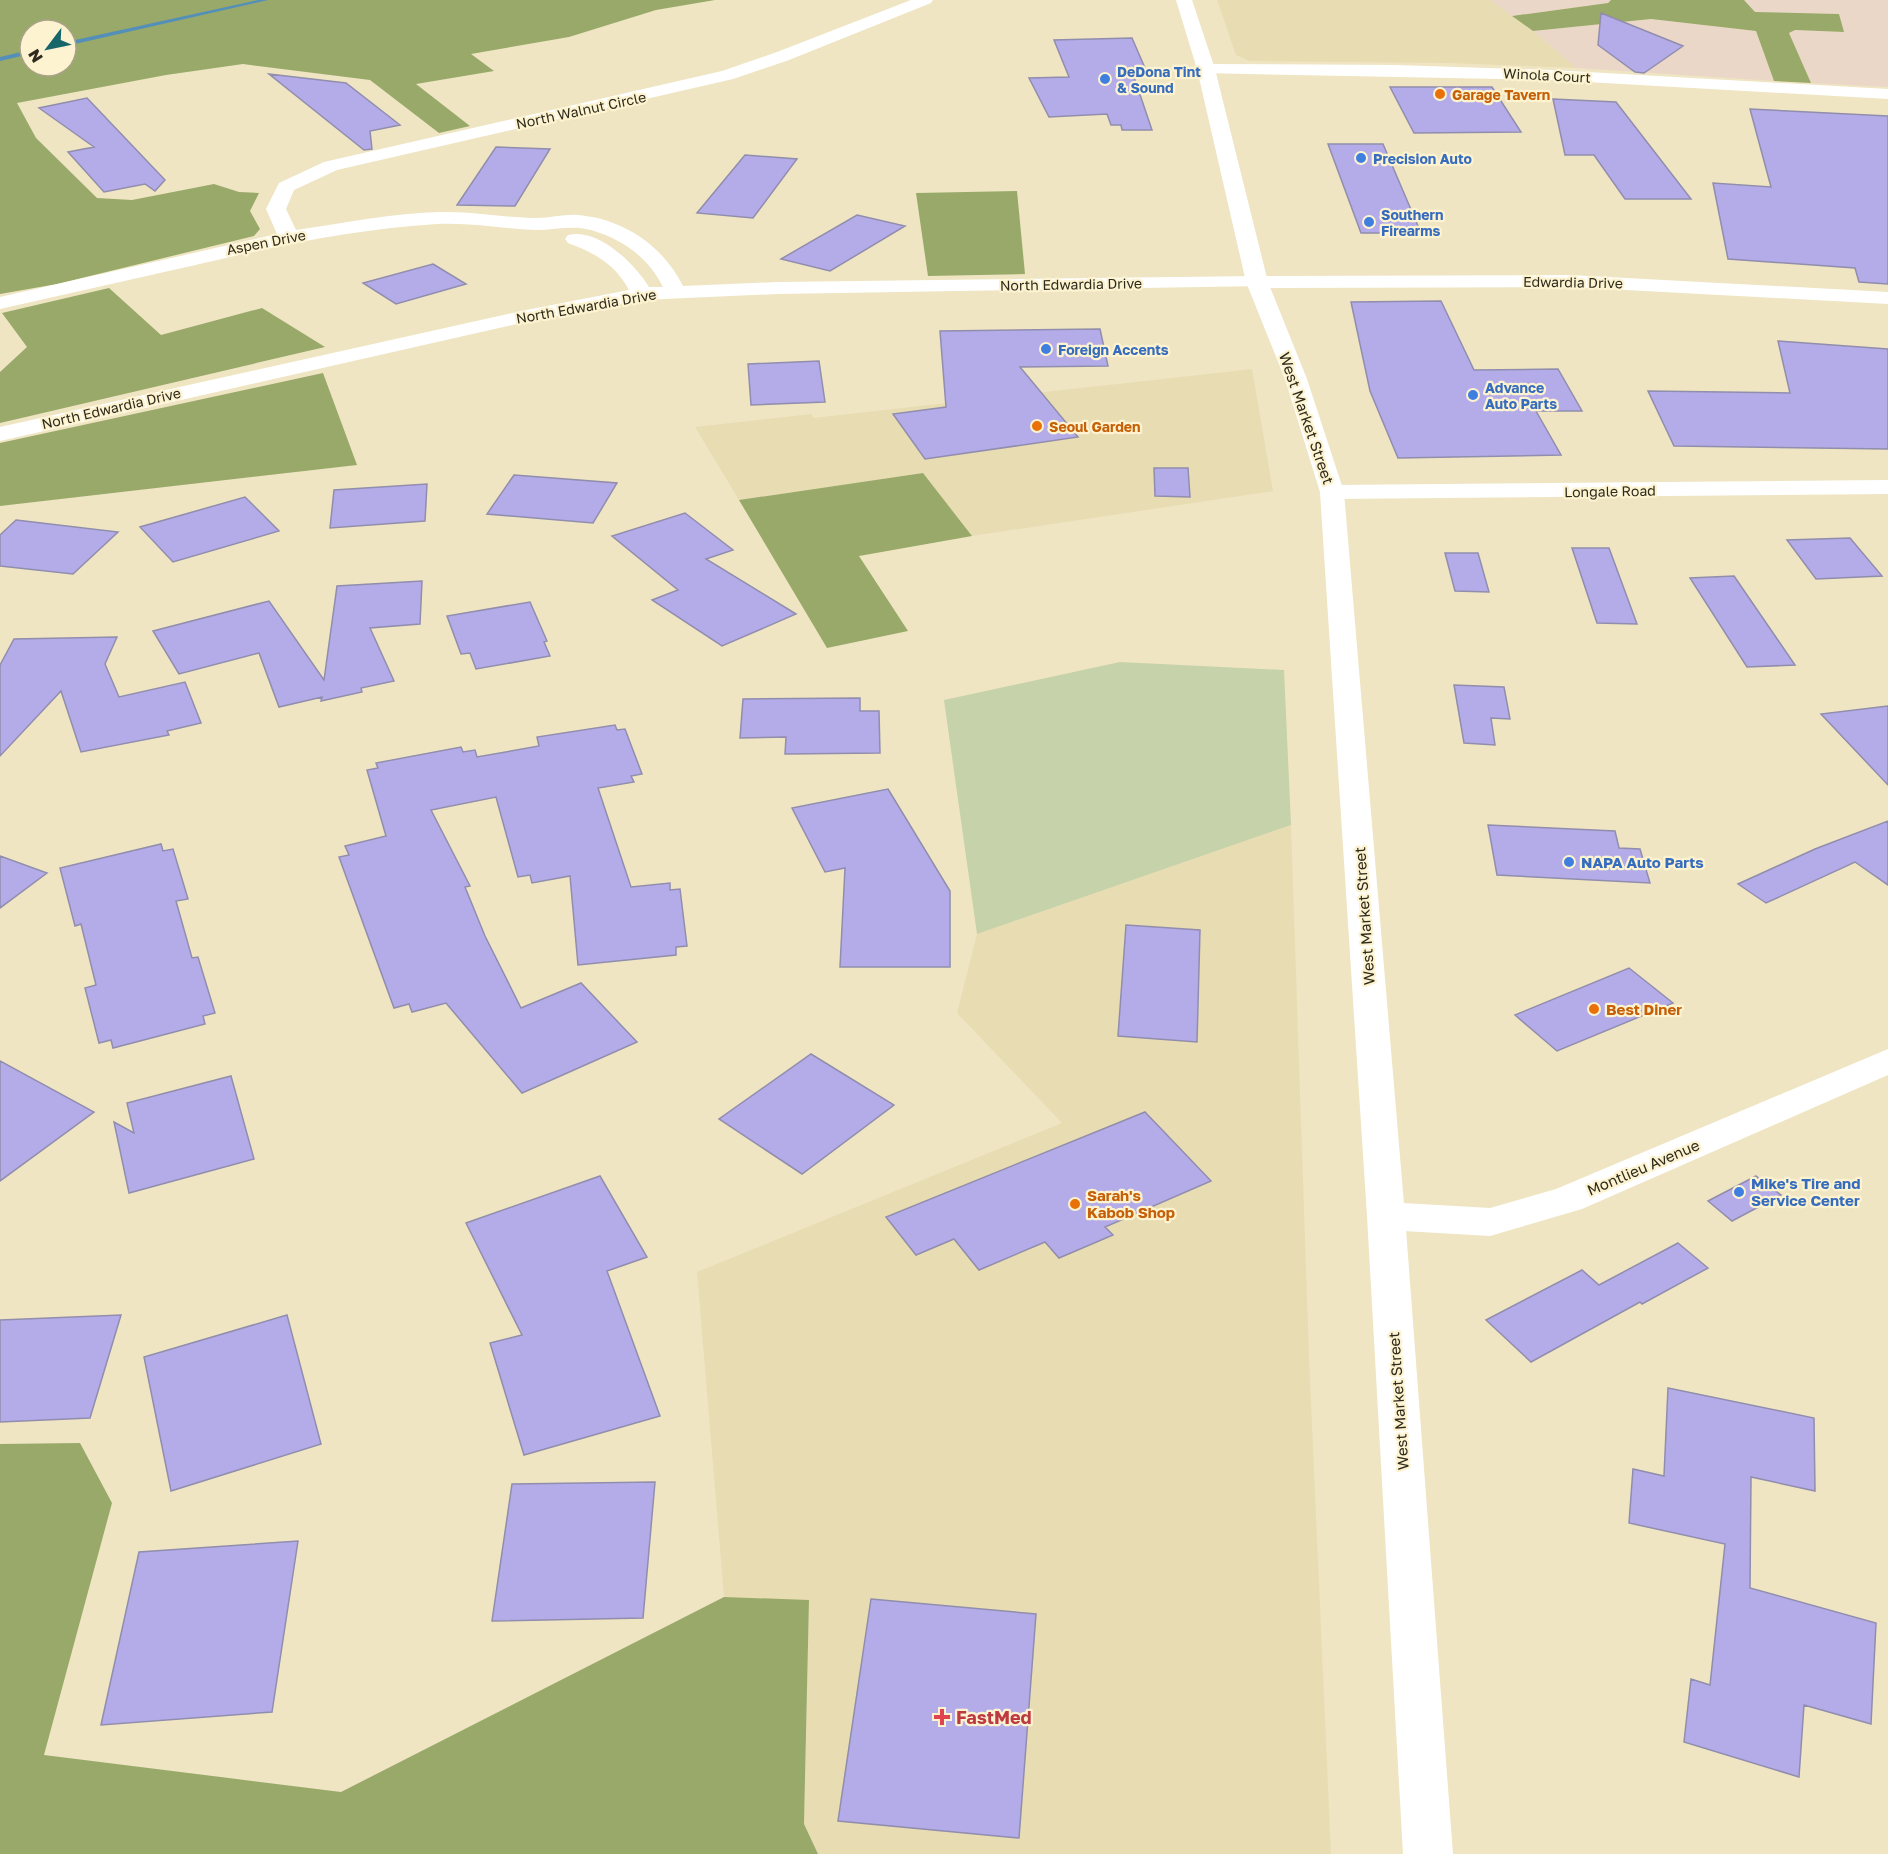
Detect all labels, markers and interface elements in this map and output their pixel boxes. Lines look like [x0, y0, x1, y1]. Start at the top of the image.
north arrow [18, 18, 78, 78]
text: N [24, 45, 47, 66]
place label: DeDona Tint & Sound [1117, 63, 1201, 96]
street label: Winola Court [1503, 64, 1591, 86]
marker: DeDona Tint & Sound [1098, 72, 1112, 86]
place label: Garage Tavern [1452, 86, 1550, 103]
marker: Garage Tavern [1433, 87, 1447, 101]
street label: North Walnut Circle [514, 88, 648, 132]
place label: Precision Auto [1373, 150, 1472, 167]
marker: Precision Auto [1354, 151, 1368, 165]
place label: Southern Firearms [1381, 206, 1443, 239]
marker: Southern Firearms [1362, 215, 1376, 229]
street label: Aspen Drive [225, 226, 307, 258]
street label: Edwardia Drive [1523, 273, 1623, 291]
street label: North Edwardia Drive [1000, 274, 1142, 294]
street label: North Edwardia Drive [514, 285, 658, 327]
place label: Foreign Accents [1058, 341, 1169, 358]
marker: Foreign Accents [1039, 342, 1053, 356]
street label: West Market Street [1276, 350, 1338, 486]
place label: Advance Auto Parts [1485, 379, 1557, 412]
street label: North Edwardia Drive [40, 384, 182, 432]
marker: Advance Auto Parts [1466, 388, 1480, 402]
place label: Seoul Garden [1049, 418, 1141, 435]
marker: Seoul Garden [1030, 419, 1044, 433]
street label: Longale Road [1564, 482, 1656, 500]
street label: West Market Street [1350, 846, 1378, 986]
place label: NAPA Auto Parts [1581, 853, 1704, 871]
marker: NAPA Auto Parts [1562, 855, 1576, 869]
place label: Best Diner [1606, 1000, 1682, 1018]
marker: Best Diner [1587, 1002, 1601, 1016]
street label: Montlieu Avenue [1584, 1135, 1702, 1199]
place label: Mike's Tire and Service Center [1751, 1174, 1860, 1209]
marker: Mike's Tire and Service Center [1732, 1185, 1746, 1199]
place label: Sarah's Kabob Shop [1087, 1186, 1175, 1221]
marker: Sarah's Kabob Shop [1068, 1197, 1082, 1211]
street label: West Market Street [1384, 1331, 1412, 1471]
place label: FastMed [956, 1706, 1032, 1728]
marker: FastMed [933, 1708, 951, 1726]

